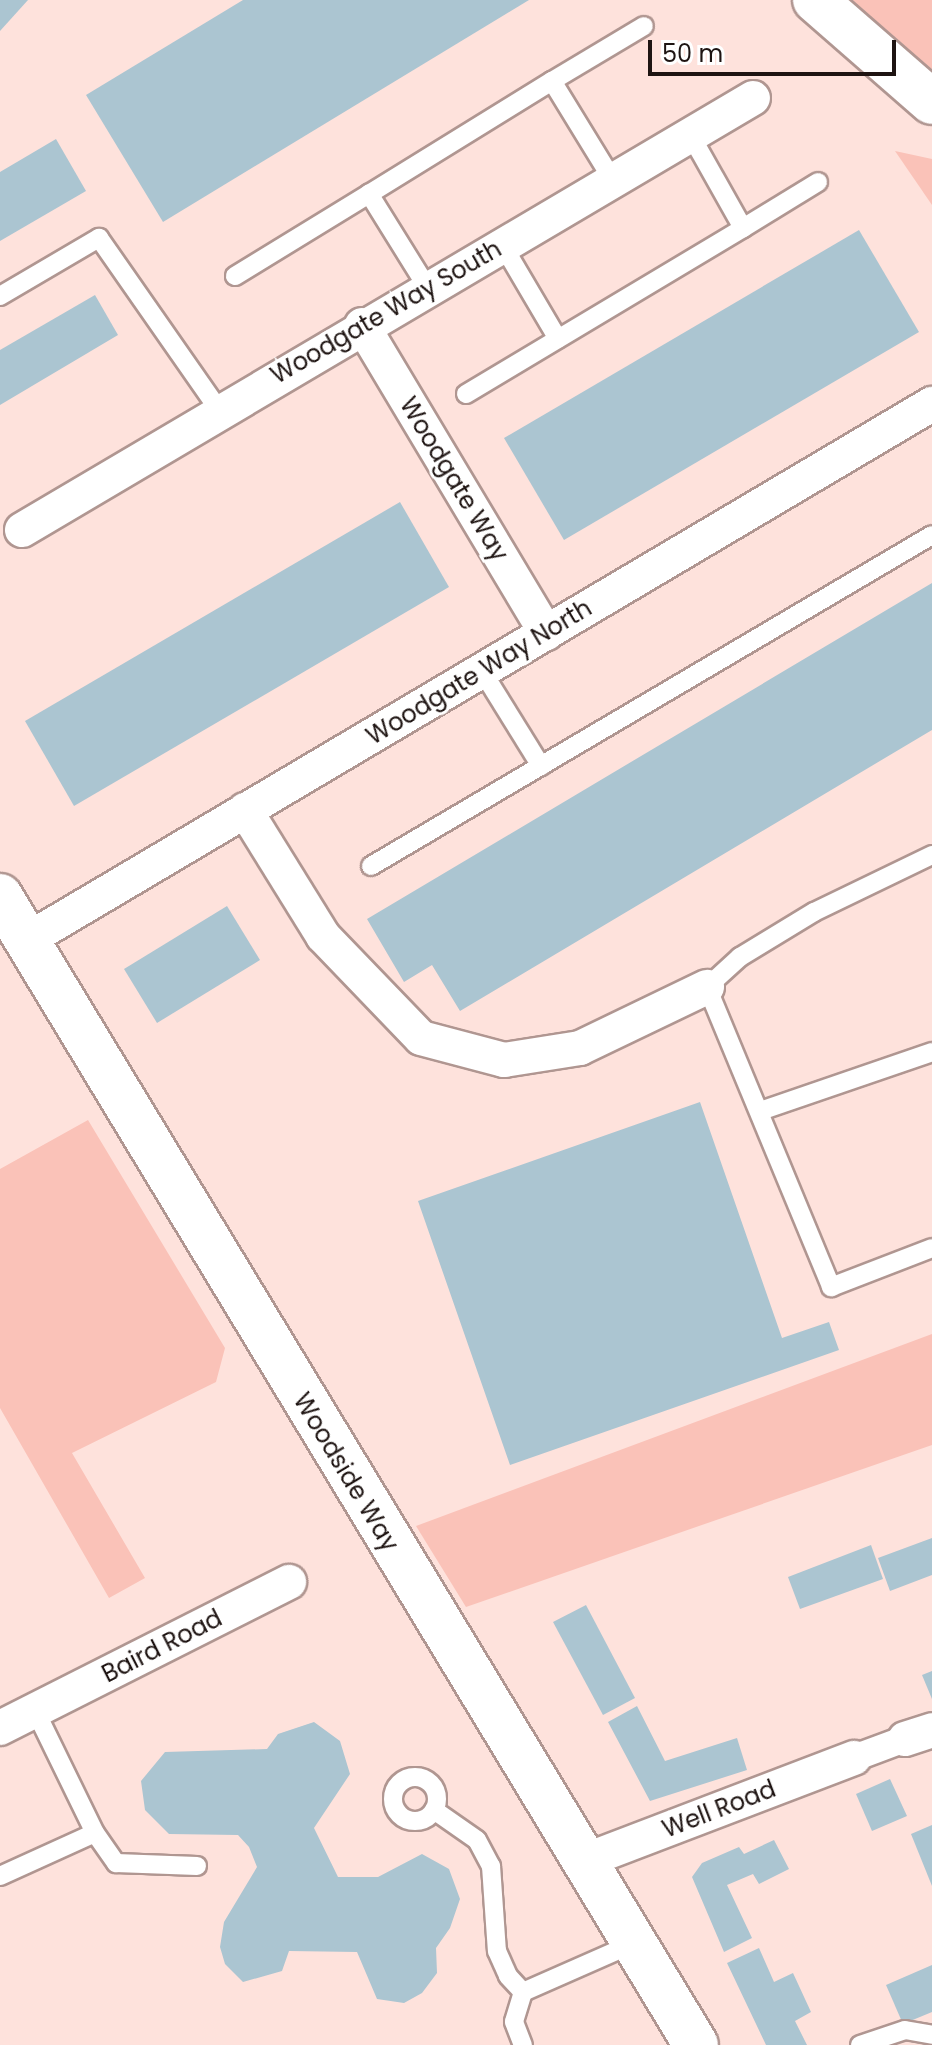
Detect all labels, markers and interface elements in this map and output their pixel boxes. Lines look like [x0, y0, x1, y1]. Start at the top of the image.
scale bar [652, 24, 900, 74]
text: 50 m [662, 37, 723, 70]
street label: Woodgate Way South [266, 234, 506, 390]
street label: Woodgate Way [394, 392, 514, 566]
street label: Woodgate Way North [361, 593, 597, 751]
street label: Woodside Way [287, 1388, 405, 1556]
street label: Baird Road [97, 1603, 227, 1689]
street label: Well Road [658, 1774, 780, 1844]

